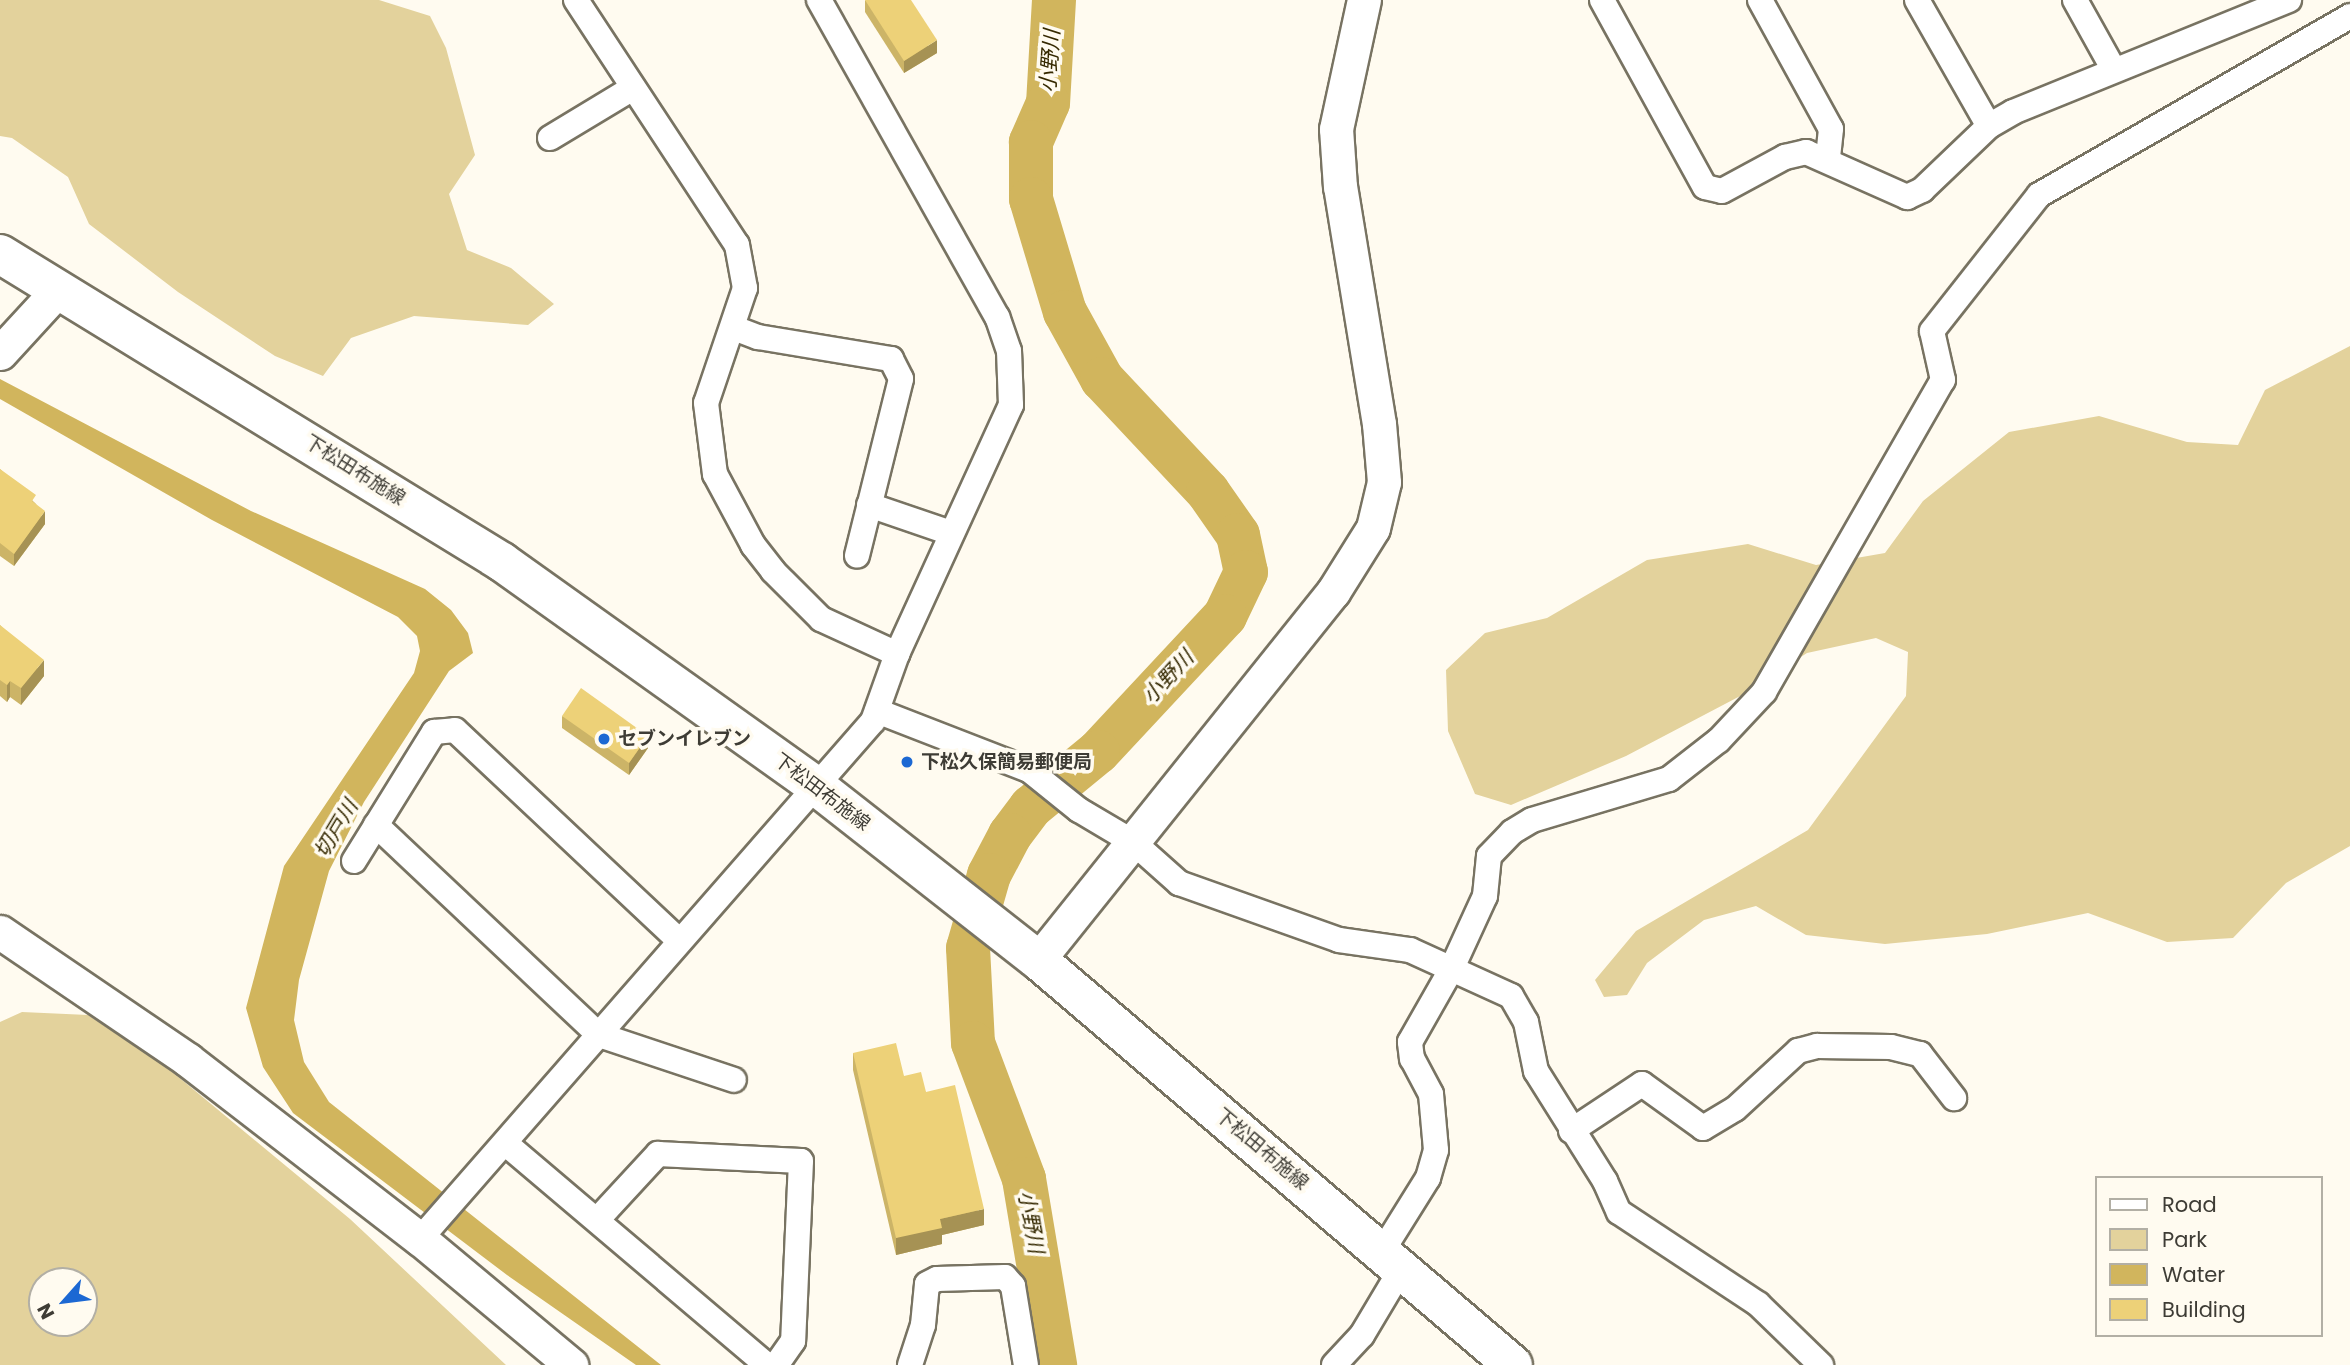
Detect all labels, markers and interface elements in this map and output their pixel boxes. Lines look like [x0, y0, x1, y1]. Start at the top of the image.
water label: 小野川 [1035, 29, 1065, 93]
street label: 下松田布施線 [301, 430, 409, 510]
water label: 小野川 [1137, 645, 1199, 709]
place label: セブンイレブン [618, 728, 751, 750]
marker: セブンイレブン [596, 731, 612, 747]
street label: 下松田布施線 [770, 749, 874, 835]
place label: 下松久保簡易郵便局 [921, 751, 1092, 773]
marker: 下松久保簡易郵便局 [899, 754, 915, 770]
water label: 切戸川 [309, 796, 363, 862]
street label: 下松田布施線 [1211, 1104, 1313, 1194]
legend [2094, 1176, 2322, 1337]
water label: 小野川 [1013, 1189, 1049, 1255]
text: Road [2162, 1190, 2217, 1219]
text: Park [2162, 1225, 2207, 1254]
text: Water [2162, 1260, 2225, 1289]
north arrow [28, 1267, 98, 1337]
text: Building [2162, 1295, 2246, 1324]
text: N [31, 1299, 61, 1324]

